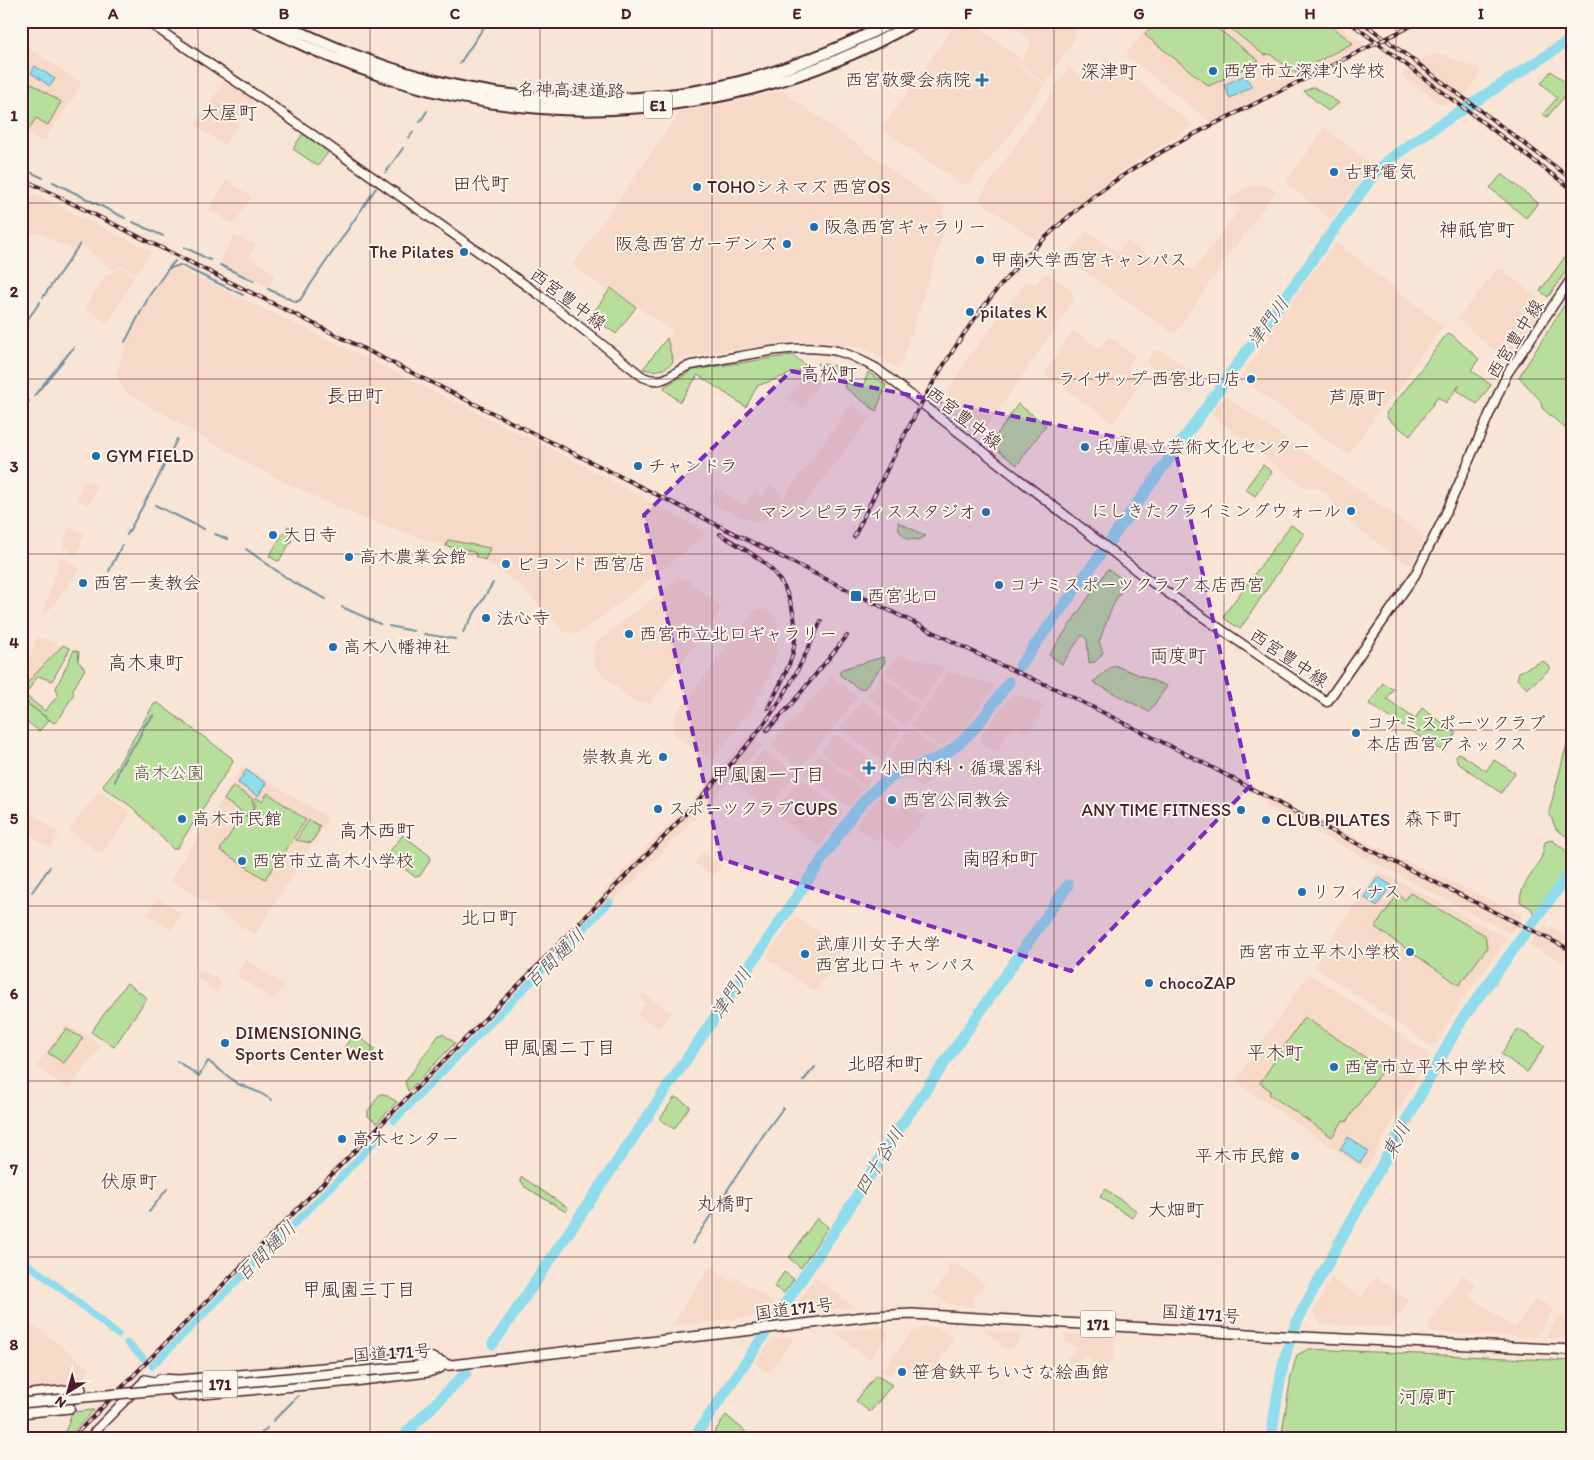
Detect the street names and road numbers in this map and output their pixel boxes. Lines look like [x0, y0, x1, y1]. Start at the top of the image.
street label: 名神高速道路 [517, 78, 625, 102]
road number: E1 [644, 92, 672, 118]
street label: 西宮豊中線 [525, 263, 611, 335]
street label: 西宮豊中線 [1482, 295, 1548, 383]
street label: 西宮豊中線 [922, 382, 1006, 454]
street label: 西宮豊中線 [1246, 624, 1332, 692]
street label: 国道171号 [753, 1293, 835, 1325]
street label: 国道171号 [1161, 1300, 1241, 1328]
road number: 171 [1080, 1310, 1116, 1338]
street label: 国道171号 [352, 1339, 432, 1367]
road number: 171 [202, 1370, 238, 1398]

